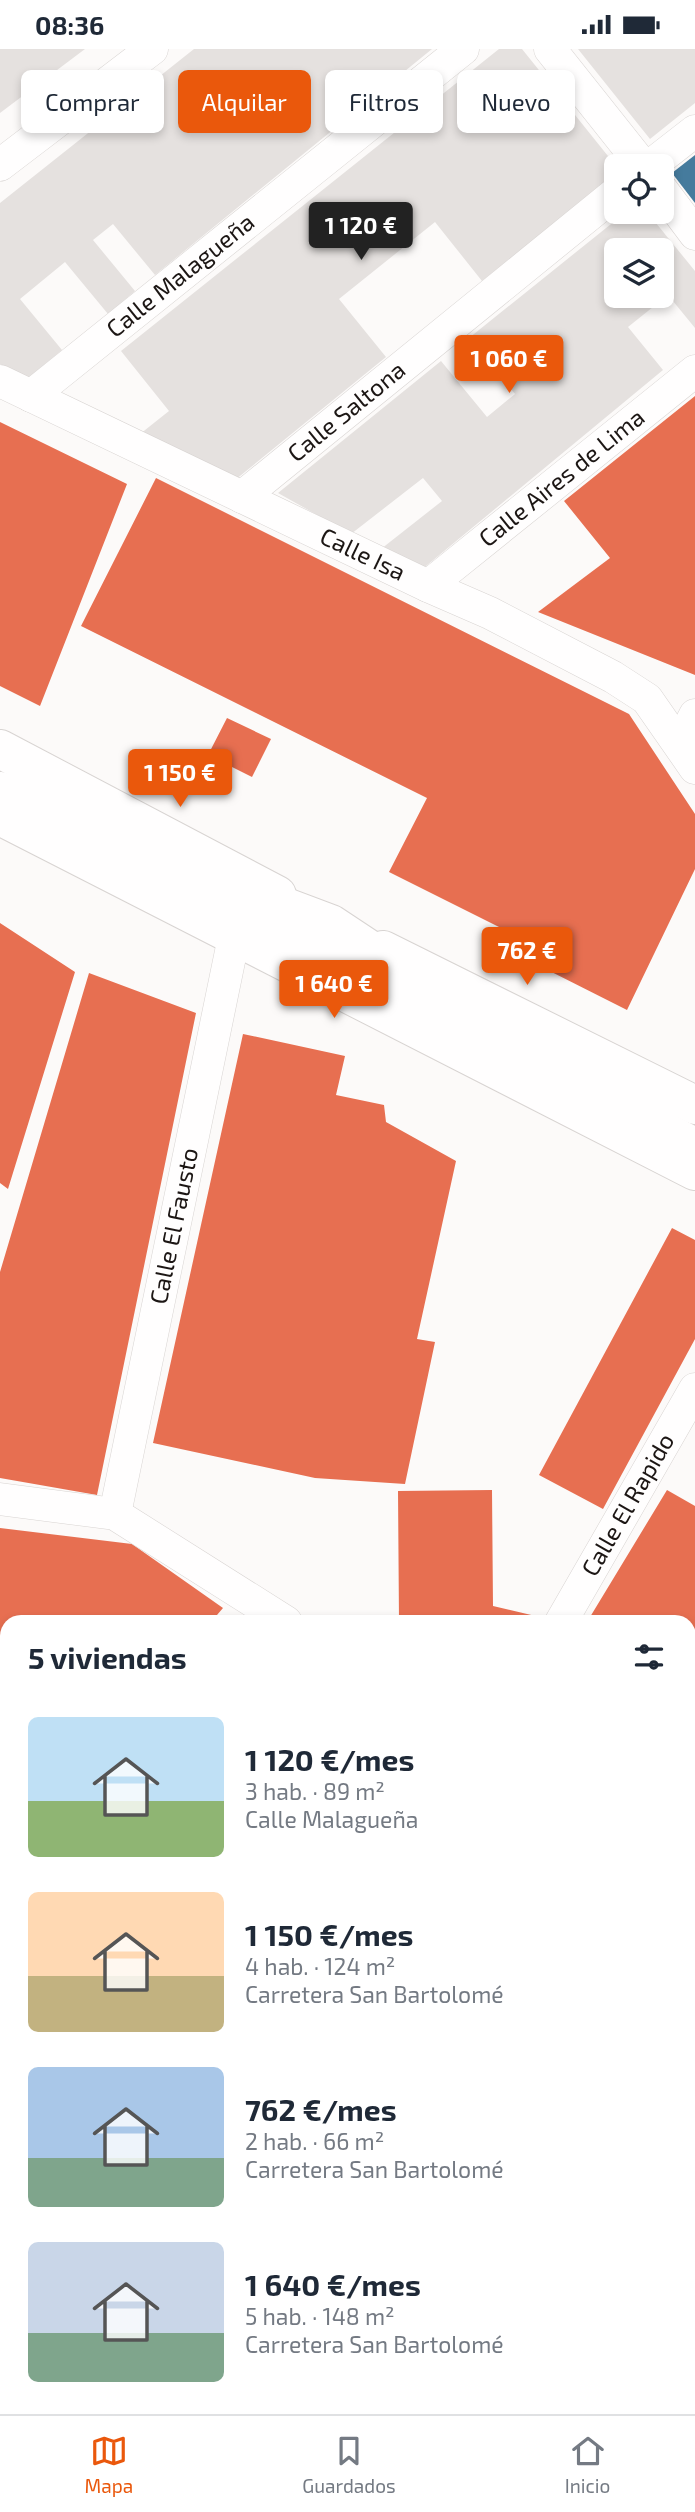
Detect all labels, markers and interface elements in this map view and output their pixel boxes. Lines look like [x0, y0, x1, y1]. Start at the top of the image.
text: 08:36 [35, 9, 104, 40]
chip: Comprar [21, 70, 164, 133]
chip: Alquilar [178, 70, 311, 133]
chip: Filtros [325, 70, 443, 133]
chip: Nuevo [457, 70, 575, 133]
map controls [604, 154, 674, 308]
button: locate [604, 154, 674, 224]
pin: 1 120 € [296, 203, 426, 262]
street label: Calle Malagueña [100, 207, 259, 343]
text: 1 120 € [325, 211, 397, 239]
button: layers [604, 238, 674, 308]
pin: 1 060 € [444, 335, 574, 395]
text: 1 060 € [470, 344, 548, 372]
street label: Calle Saltona [281, 354, 410, 467]
street label: Calle Aires de Lima [472, 402, 650, 552]
street label: Calle Isa [316, 521, 411, 586]
pin: 1 150 € [115, 749, 245, 809]
text: 1 150 € [144, 758, 216, 786]
pin: 762 € [478, 927, 576, 987]
text: 762 € [498, 936, 556, 964]
pin: 1 640 € [269, 961, 399, 1020]
text: 1 640 € [295, 969, 373, 997]
street label: Calle El Fausto [143, 1145, 203, 1307]
street label: Calle El Rapido [575, 1428, 679, 1581]
icon: filters [630, 1638, 668, 1676]
text: 5 viviendas [28, 1639, 187, 1675]
text: 1 120 €/mes [245, 1741, 414, 1777]
icon: home [84, 1745, 168, 1829]
text: 3 hab. · 89 m² [245, 1777, 385, 1805]
text: Calle Malagueña [245, 1805, 418, 1833]
text: 1 150 €/mes [245, 1916, 414, 1952]
icon: home [84, 1920, 168, 2004]
text: 4 hab. · 124 m² [245, 1952, 395, 1980]
text: Carretera San Bartolomé [245, 1980, 504, 2008]
text: 762 €/mes [245, 2091, 397, 2127]
icon: home [84, 2095, 168, 2179]
text: 2 hab. · 66 m² [245, 2127, 384, 2155]
text: Carretera San Bartolomé [245, 2155, 504, 2183]
text: 1 640 €/mes [245, 2266, 421, 2302]
icon: home [84, 2270, 168, 2354]
text: 5 hab. · 148 m² [245, 2302, 395, 2330]
text: Carretera San Bartolomé [245, 2330, 504, 2358]
tab: Mapa [85, 2432, 133, 2497]
tab: Guardados [302, 2432, 396, 2497]
tab: Inicio [565, 2432, 610, 2497]

